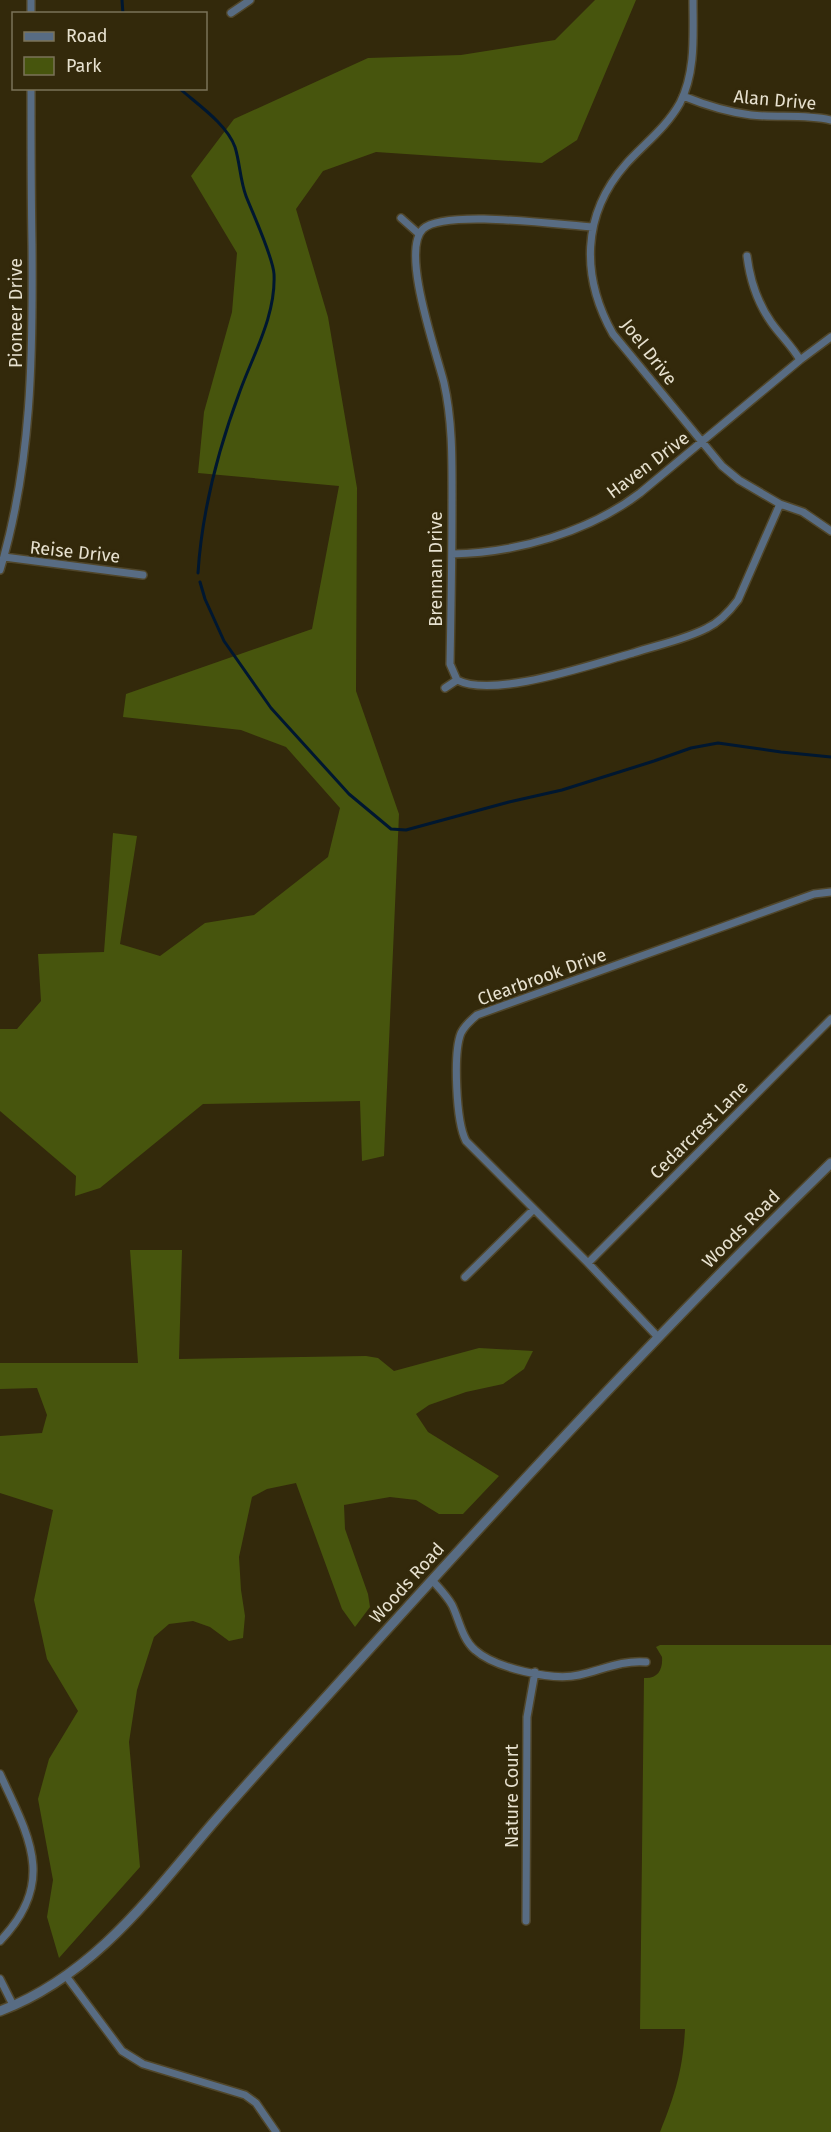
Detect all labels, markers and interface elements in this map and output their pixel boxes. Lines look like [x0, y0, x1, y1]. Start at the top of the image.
legend [12, 12, 207, 90]
text: Road [66, 25, 108, 47]
text: Park [66, 55, 102, 77]
street label: Alan Drive [733, 85, 817, 115]
street label: Pioneer Drive [5, 258, 27, 368]
street label: Joel Drive [616, 314, 682, 390]
street label: Haven Drive [602, 427, 694, 503]
street label: Brennan Drive [425, 511, 447, 627]
street label: Reise Drive [29, 536, 121, 568]
street label: Clearbrook Drive [474, 943, 610, 1011]
street label: Cedarcrest Lane [645, 1076, 753, 1184]
street label: Woods Road [697, 1185, 785, 1273]
street label: Woods Road [365, 1538, 449, 1628]
street label: Nature Court [501, 1743, 523, 1848]

